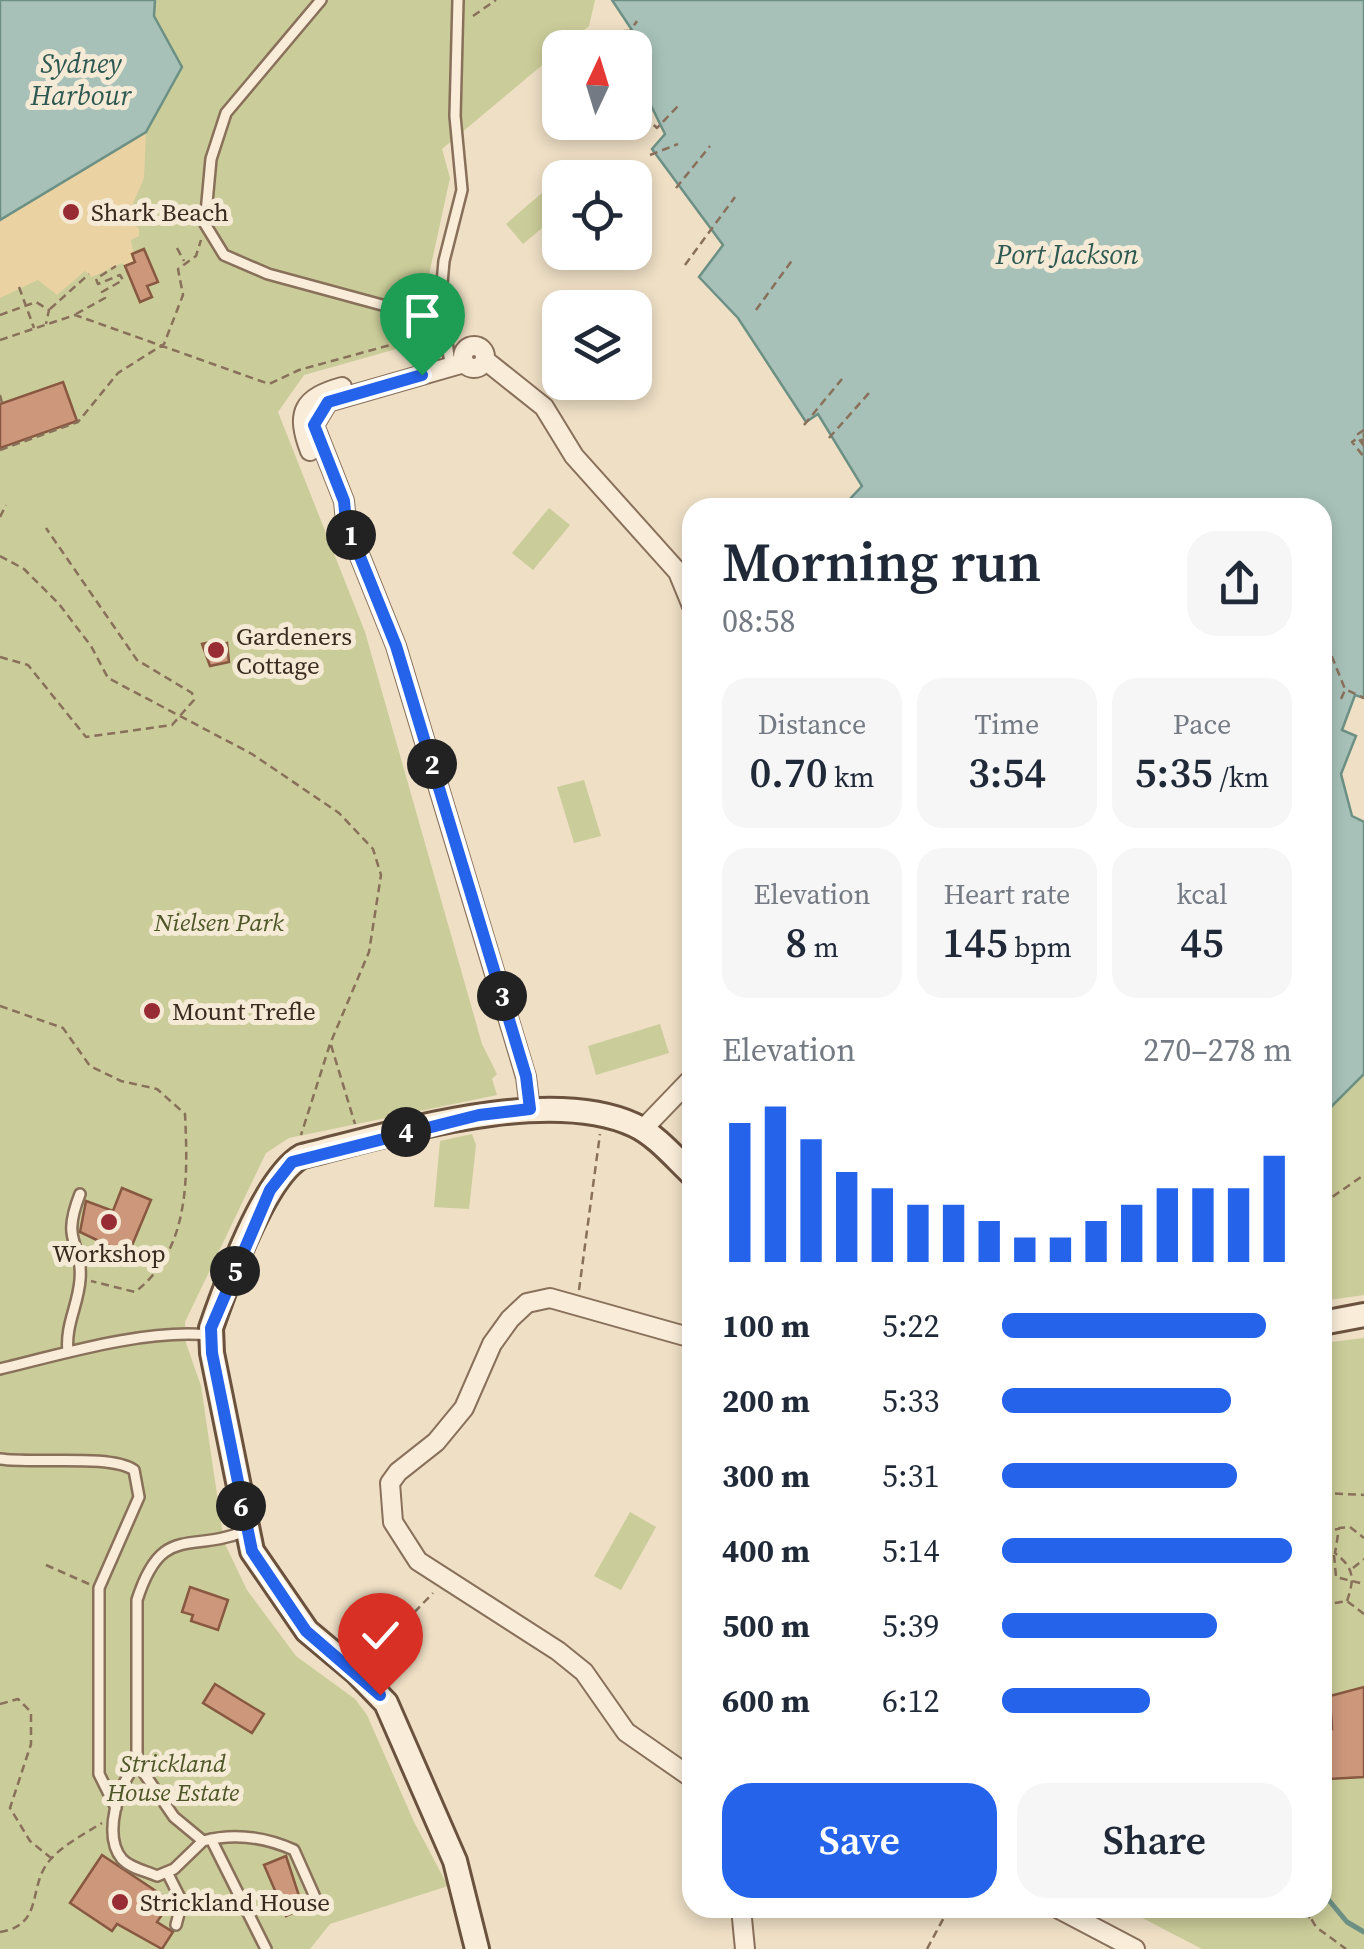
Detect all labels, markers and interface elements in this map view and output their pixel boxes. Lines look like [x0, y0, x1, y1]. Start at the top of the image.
north arrow [542, 30, 652, 140]
map controls [542, 30, 652, 400]
water label: Sydney Harbour [29, 44, 132, 114]
button: locate [542, 160, 652, 270]
place label: Shark Beach [91, 195, 229, 229]
marker: Shark Beach [60, 201, 82, 223]
water label: Port Jackson [994, 235, 1139, 273]
pin [380, 273, 465, 376]
icon: arrive [395, 288, 450, 343]
button: layers [542, 290, 652, 400]
pin: 1 [326, 510, 376, 560]
text: 1 [343, 516, 359, 554]
text: Morning run [722, 524, 1041, 599]
button: share [1187, 531, 1292, 636]
text: 08:58 [722, 599, 796, 643]
place label: Gardeners Cottage [236, 619, 352, 682]
marker: Gardeners Cottage [205, 639, 227, 661]
text: Distance [758, 705, 866, 743]
text: Time [975, 705, 1039, 743]
text: Pace [1173, 705, 1231, 743]
pin: 2 [407, 739, 457, 789]
text: 0.70 [749, 743, 828, 801]
text: 3:54 [968, 743, 1046, 801]
text: 5:35 [1135, 743, 1213, 801]
text: 2 [424, 745, 440, 783]
text: km [828, 758, 875, 796]
text: /km [1213, 758, 1269, 796]
text: Elevation [754, 875, 870, 913]
text: Heart rate [944, 875, 1070, 913]
text: kcal [1176, 875, 1228, 913]
park label: Nielsen Park [153, 905, 284, 939]
text: 8 [785, 913, 807, 971]
text: 145 [942, 913, 1008, 971]
text: 45 [1180, 913, 1224, 971]
text: m [807, 928, 839, 966]
text: bpm [1008, 928, 1072, 966]
pin: 3 [477, 971, 527, 1021]
text: 3 [494, 977, 510, 1015]
place label: Mount Trefle [172, 994, 316, 1028]
marker: Mount Trefle [141, 1000, 163, 1022]
text: Elevation [722, 1028, 856, 1072]
text: 270–278 m [1143, 1028, 1292, 1072]
pin: 4 [381, 1107, 431, 1157]
text: 4 [398, 1113, 414, 1151]
marker: Workshop [98, 1211, 120, 1233]
place label: Workshop [52, 1236, 166, 1270]
pin: 5 [210, 1246, 260, 1296]
text: 5 [227, 1252, 243, 1290]
text: 100 m [722, 1304, 810, 1348]
text: 5:22 [882, 1304, 940, 1348]
text: 200 m [722, 1379, 810, 1423]
text: 5:33 [882, 1379, 940, 1423]
text: 300 m [722, 1454, 810, 1498]
text: 5:31 [882, 1454, 940, 1498]
pin: 6 [216, 1481, 266, 1531]
text: 6 [233, 1487, 249, 1525]
text: 400 m [722, 1529, 810, 1573]
text: 5:14 [882, 1529, 940, 1573]
pin [338, 1593, 423, 1696]
text: 500 m [722, 1604, 810, 1648]
text: 5:39 [882, 1604, 940, 1648]
icon: check [353, 1608, 408, 1663]
text: 600 m [722, 1679, 810, 1723]
text: 6:12 [882, 1679, 940, 1723]
park label: Strickland House Estate [106, 1746, 239, 1809]
button: Save [722, 1783, 997, 1898]
button: Share [1017, 1783, 1292, 1898]
place label: Strickland House [140, 1885, 330, 1919]
marker: Strickland House [109, 1891, 131, 1913]

